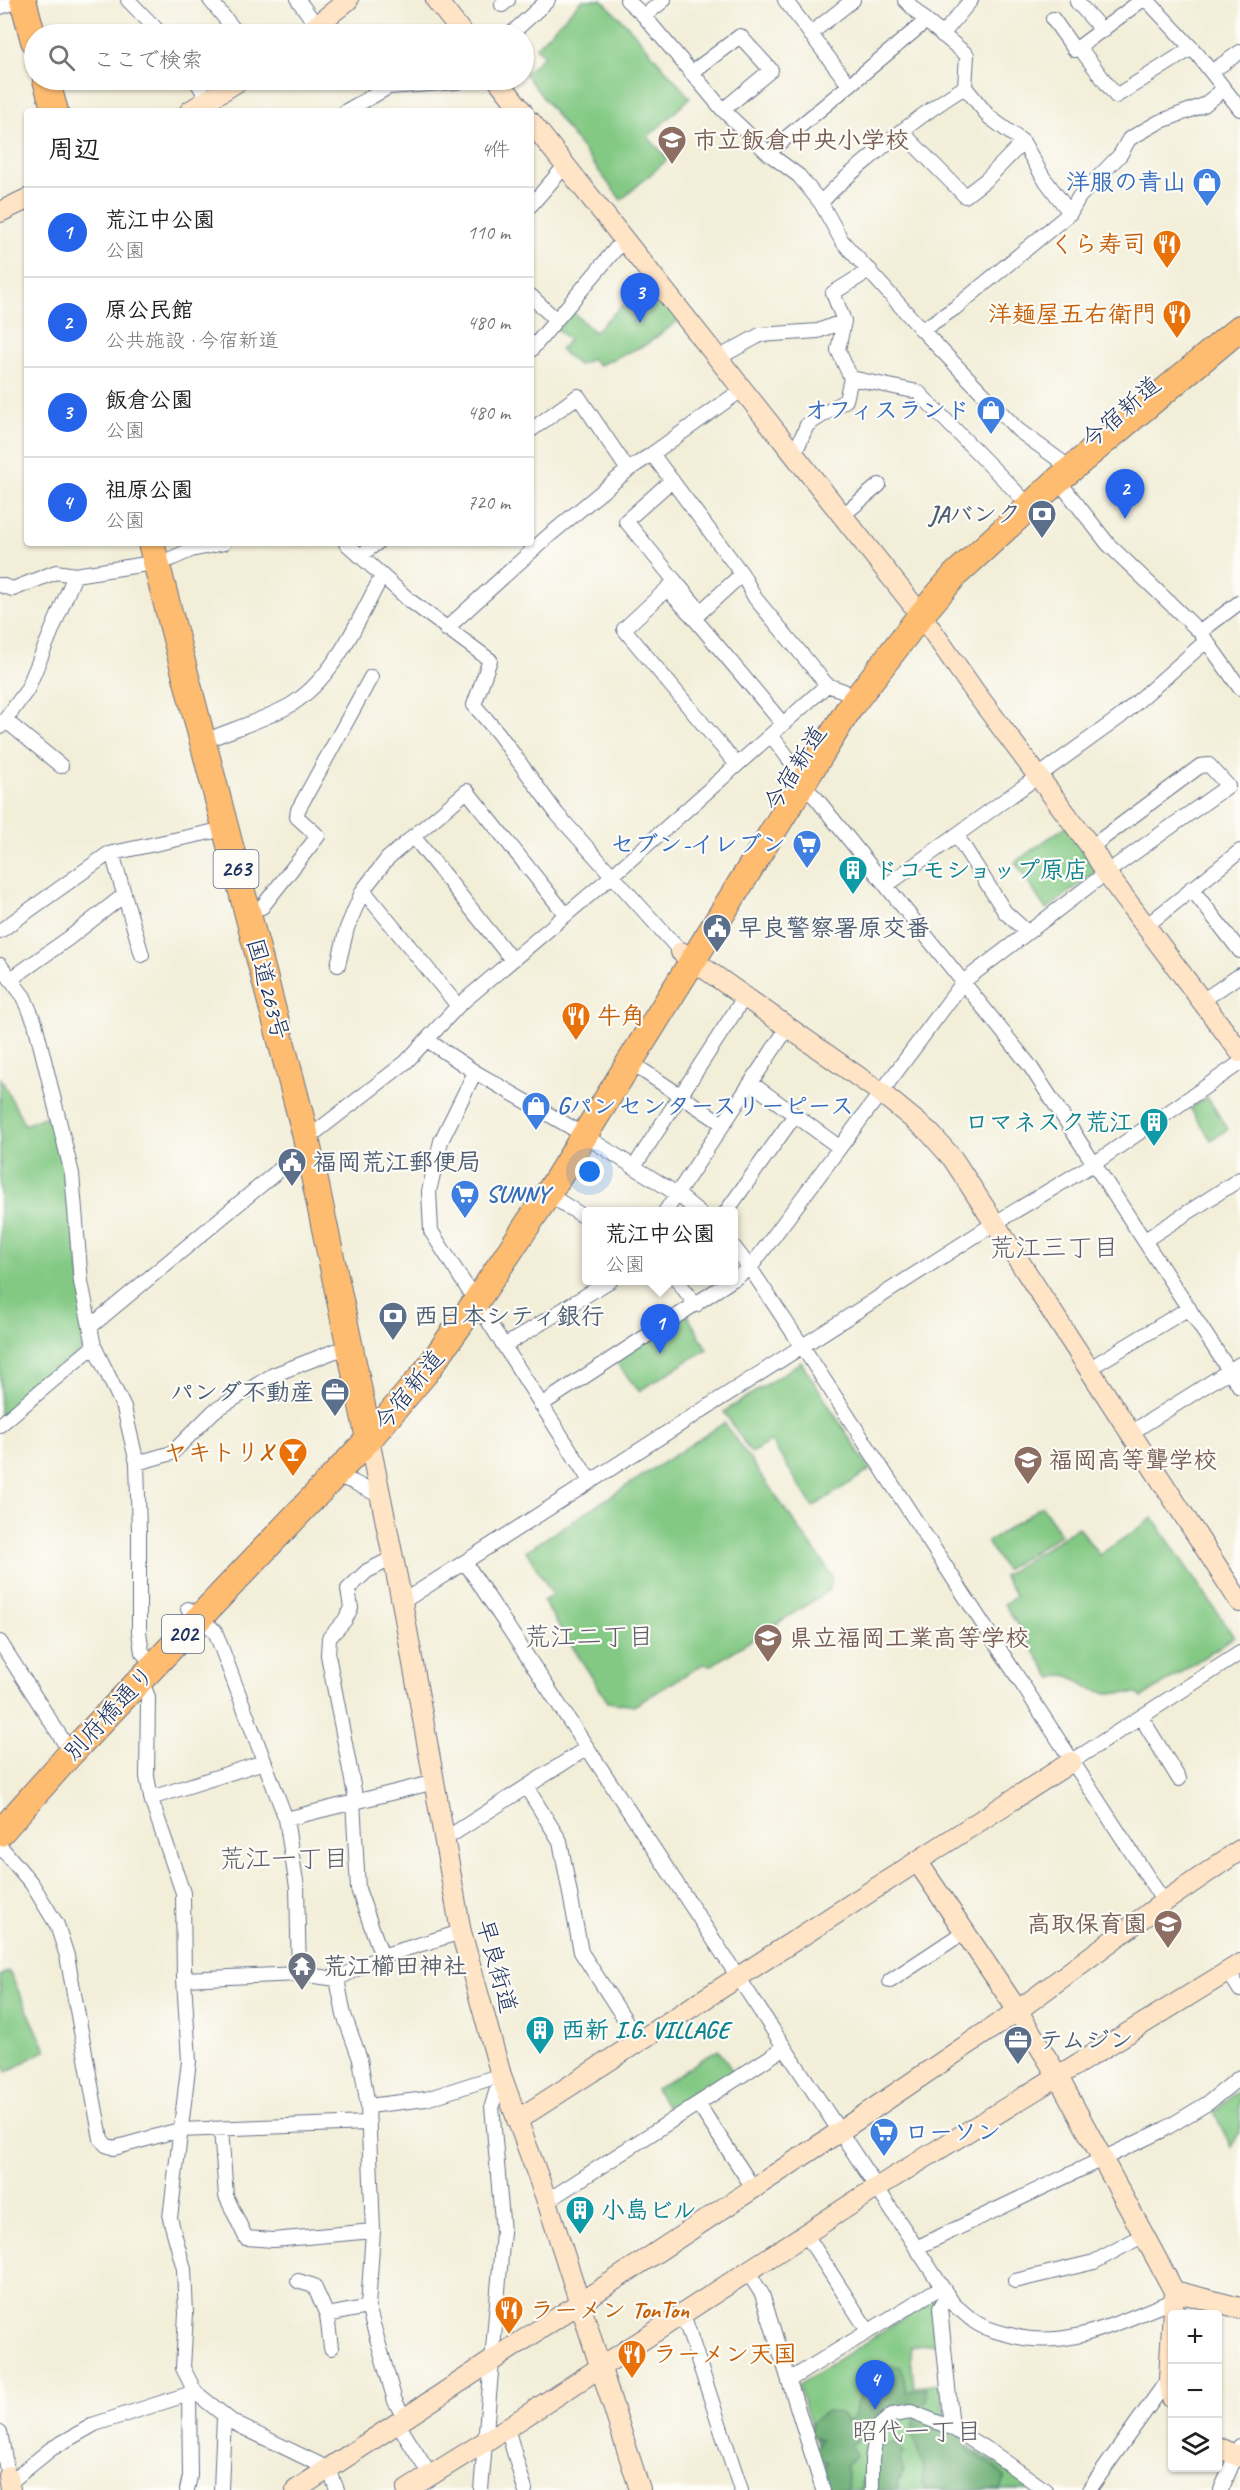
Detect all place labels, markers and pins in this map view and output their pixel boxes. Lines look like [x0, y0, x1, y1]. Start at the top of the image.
school or university icon: 市立飯倉中央小学校 [656, 124, 688, 166]
place label: 市立飯倉中央小学校 [693, 125, 909, 155]
shop icon: 洋服の青山 [1191, 166, 1223, 208]
place label: 洋服の青山 [1066, 167, 1186, 197]
restaurant icon: くら寿司 [1151, 228, 1183, 270]
place label: くら寿司 [1050, 229, 1146, 259]
pin: 3 [620, 274, 660, 323]
restaurant icon: 洋麺屋五右衛門 [1161, 298, 1193, 340]
place label: 洋麺屋五右衛門 [988, 299, 1156, 329]
shop icon: オフィスランド [975, 394, 1007, 436]
place label: オフィスランド [804, 395, 970, 425]
pin: 2 [1106, 470, 1144, 519]
bank icon: JAバンク [1026, 498, 1058, 540]
place label: JAバンク [927, 499, 1021, 529]
supermarket icon: セブン-イレブン [791, 828, 823, 870]
place label: セブン-イレブン [610, 829, 786, 859]
building icon: ドコモショップ原店 [837, 854, 869, 896]
place label: ドコモショップ原店 [874, 855, 1088, 885]
public building icon: 早良警察署原交番 [701, 912, 733, 954]
place label: 早良警察署原交番 [738, 913, 930, 943]
restaurant icon: 牛角 [560, 1000, 592, 1042]
place label: 牛角 [597, 1001, 645, 1031]
shop icon: Gパンセンタースリーピース [520, 1090, 552, 1132]
place label: Gパンセンタースリーピース [557, 1091, 854, 1121]
building icon: ロマネスク荒江 [1138, 1106, 1170, 1148]
place label: ロマネスク荒江 [965, 1107, 1133, 1137]
public building icon: 福岡荒江郵便局 [276, 1146, 308, 1188]
place label: 福岡荒江郵便局 [313, 1147, 481, 1177]
supermarket icon: SUNNY [449, 1178, 481, 1220]
place label: SUNNY [486, 1179, 554, 1209]
bank icon: 西日本シティ銀行 [377, 1300, 409, 1342]
place label: 西日本シティ銀行 [414, 1301, 605, 1331]
pin: 1 [640, 1304, 680, 1354]
office icon: パンダ不動産 [319, 1376, 351, 1418]
place label: パンダ不動産 [170, 1377, 314, 1407]
bar icon: ヤキトリX [277, 1436, 309, 1478]
place label: ヤキトリX [163, 1437, 276, 1467]
school or university icon: 福岡高等聾学校 [1012, 1444, 1044, 1486]
place label: 福岡高等聾学校 [1049, 1445, 1217, 1475]
school or university icon: 県立福岡工業高等学校 [752, 1622, 784, 1664]
place label: 県立福岡工業高等学校 [789, 1623, 1029, 1653]
school or university icon: 高取保育園 [1152, 1908, 1184, 1950]
place label: 高取保育園 [1027, 1909, 1147, 1939]
temple icon: 荒江櫛田神社 [286, 1950, 318, 1992]
place label: 荒江櫛田神社 [323, 1951, 467, 1981]
building icon: 西新 I.G. VILLAGE [524, 2014, 556, 2056]
place label: 西新 I.G. VILLAGE [561, 2015, 734, 2045]
office icon: テムジン [1002, 2024, 1034, 2066]
place label: テムジン [1039, 2025, 1134, 2055]
supermarket icon: ローソン [868, 2116, 900, 2158]
place label: ローソン [905, 2117, 1001, 2147]
building icon: 小島ビル [564, 2194, 596, 2236]
place label: 小島ビル [601, 2195, 697, 2225]
restaurant icon: ラーメン TonTon [493, 2294, 525, 2336]
place label: ラーメン TonTon [530, 2295, 690, 2325]
restaurant icon: ラーメン天国 [616, 2338, 648, 2380]
place label: ラーメン天国 [653, 2339, 797, 2369]
pin: 4 [856, 2360, 894, 2410]

